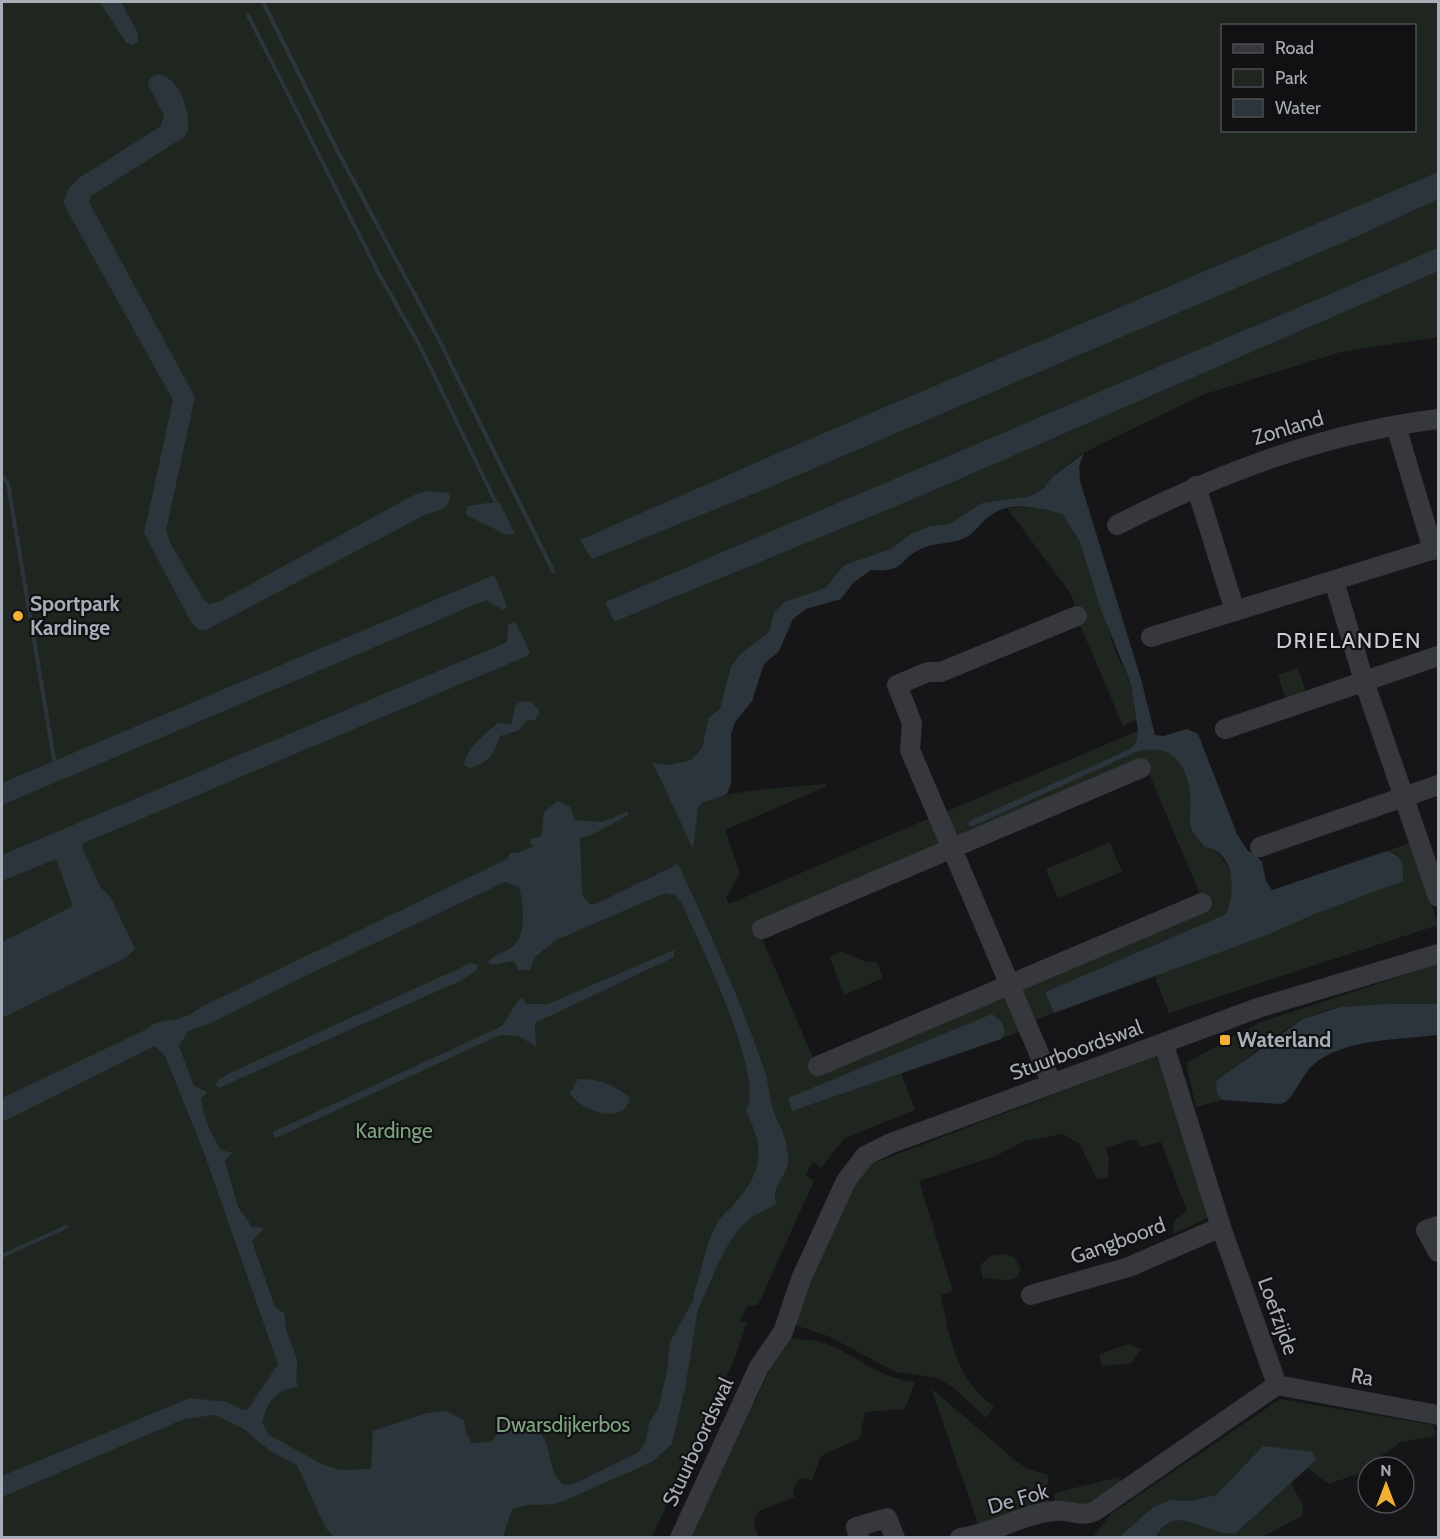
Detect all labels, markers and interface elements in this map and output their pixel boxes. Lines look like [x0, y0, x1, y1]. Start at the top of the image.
legend [1221, 24, 1416, 132]
text: Road [1275, 37, 1314, 59]
text: Park [1275, 67, 1308, 89]
text: Water [1275, 97, 1321, 119]
street label: Zonland [1249, 405, 1326, 450]
place label: Sportpark Kardinge [30, 591, 121, 640]
marker: Sportpark Kardinge [11, 609, 25, 623]
district label: DRIELANDEN [1276, 627, 1422, 654]
street label: Stuurboordswal [1006, 1014, 1146, 1085]
place label: Waterland [1237, 1027, 1331, 1052]
marker: Waterland [1218, 1033, 1232, 1047]
park label: Kardinge [355, 1118, 433, 1143]
street label: Gangboord [1067, 1212, 1169, 1269]
street label: Loefzijde [1252, 1274, 1304, 1359]
street label: Ra [1349, 1362, 1375, 1391]
street label: Stuurboordswal [657, 1373, 738, 1510]
park label: Dwarsdijkerbos [496, 1412, 631, 1438]
north arrow [1356, 1455, 1416, 1515]
text: N [1380, 1461, 1392, 1480]
street label: De Fok [985, 1478, 1051, 1519]

